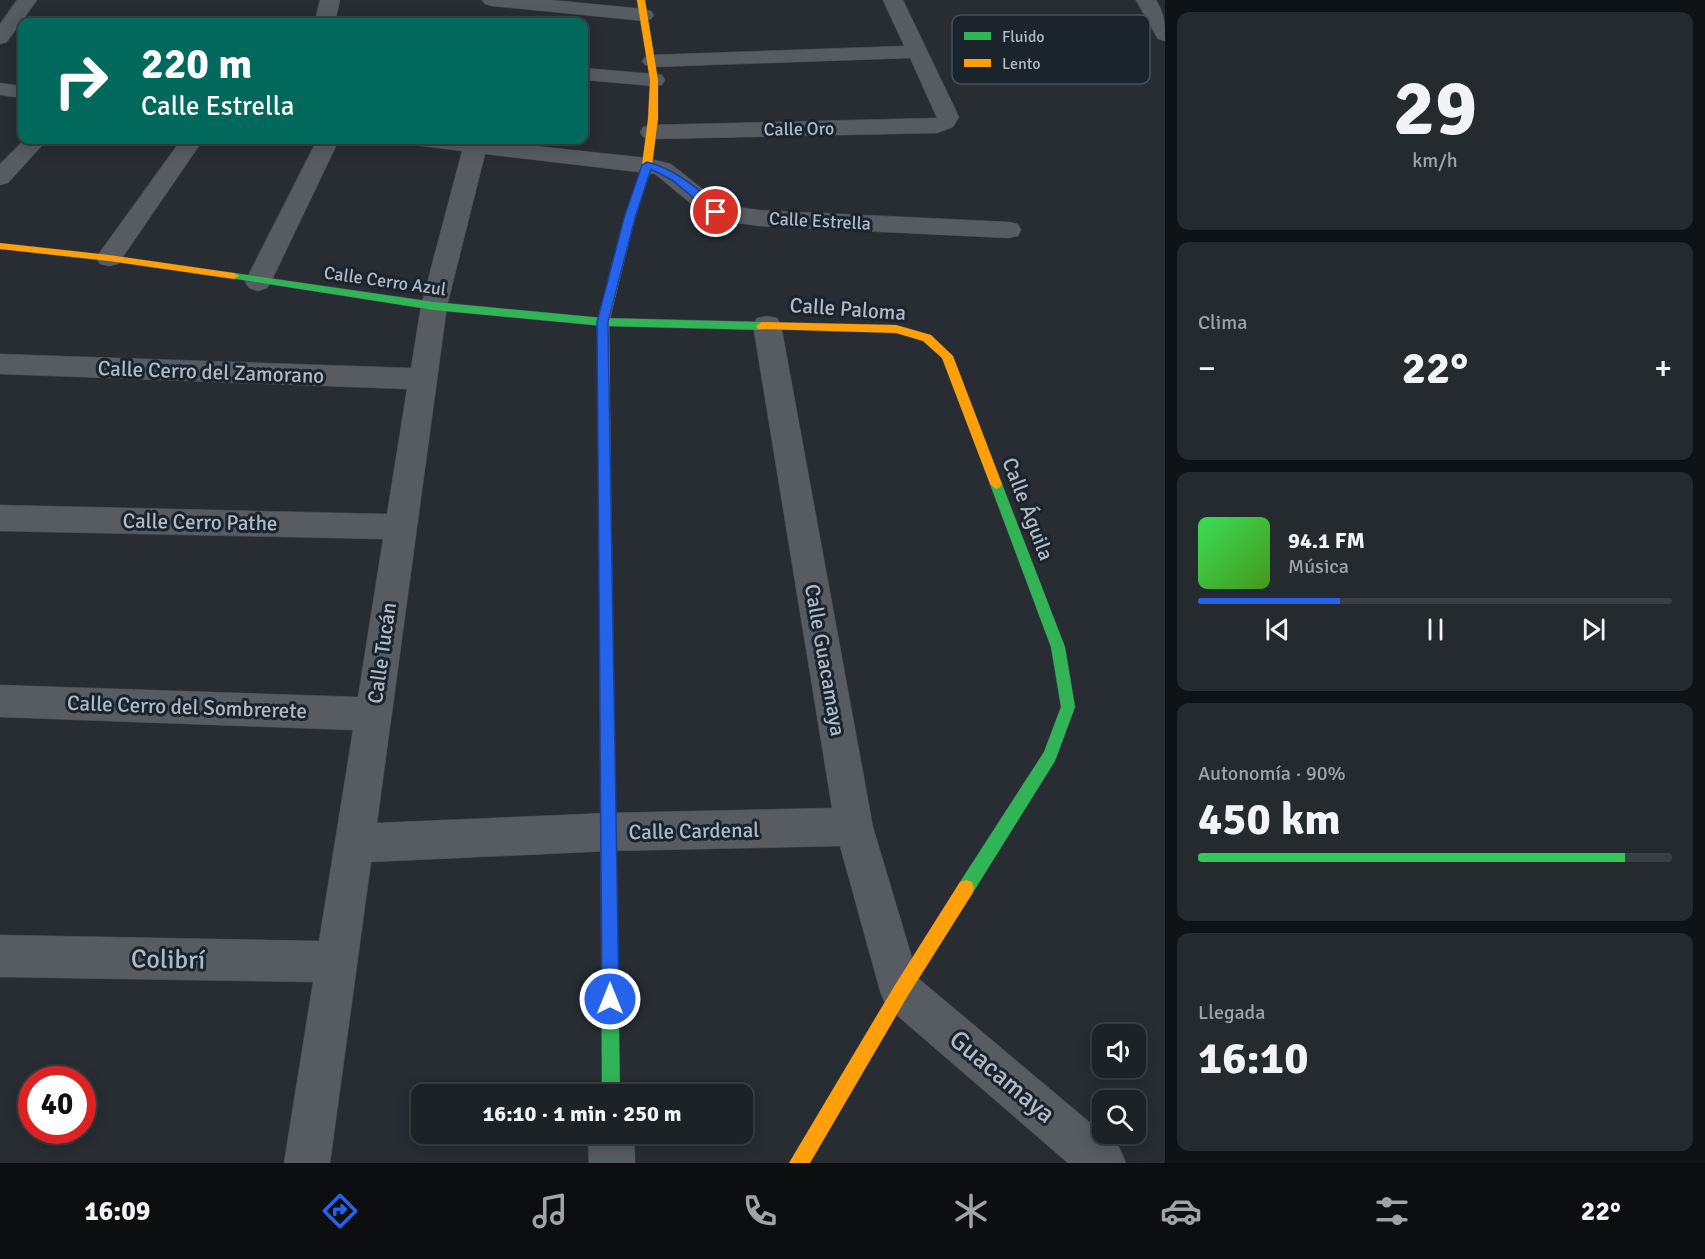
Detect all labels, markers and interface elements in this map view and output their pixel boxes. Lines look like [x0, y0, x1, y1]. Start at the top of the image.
legend [952, 15, 1150, 84]
text: Fluido [1002, 27, 1045, 47]
text: 220 m [141, 39, 252, 90]
icon: right [42, 42, 120, 120]
text: Lento [1002, 54, 1040, 74]
text: 29 [1393, 61, 1477, 157]
text: Calle Estrella [141, 90, 294, 123]
street label: Calle Oro [764, 117, 834, 141]
text: km/h [1412, 148, 1458, 173]
pin [690, 186, 741, 237]
icon: arrive [699, 195, 732, 228]
street label: Calle Estrella [768, 207, 872, 235]
street label: Calle Cerro Azul [322, 262, 448, 300]
street label: Calle Paloma [789, 292, 907, 326]
text: Clima [1198, 310, 1247, 335]
text: 22° [1402, 341, 1468, 396]
text: − [1198, 348, 1216, 389]
text: + [1654, 348, 1672, 389]
street label: Calle Cerro del Zamorano [97, 355, 325, 389]
street label: Calle Águila [997, 454, 1059, 564]
street label: Calle Cerro Pathe [122, 508, 278, 536]
text: 94.1 FM [1288, 527, 1365, 554]
text: Música [1288, 554, 1349, 579]
street label: Calle Guacamaya [799, 582, 851, 738]
street label: Calle Tucán [362, 601, 402, 705]
icon: previous [1261, 613, 1294, 646]
icon: pause [1419, 613, 1452, 646]
icon: next [1577, 613, 1610, 646]
street label: Calle Cerro del Sombrerete [67, 690, 307, 724]
text: Autonomía · 90% [1198, 761, 1346, 786]
text: 450 km [1198, 792, 1341, 847]
street label: Calle Cardenal [628, 817, 760, 845]
street label: Colibrí [131, 943, 205, 977]
position arrow [578, 967, 642, 1031]
text: Llegada [1198, 1000, 1265, 1025]
street label: Guacamaya [943, 1024, 1061, 1130]
map controls [1092, 1024, 1146, 1144]
button: sound [1092, 1024, 1146, 1078]
text: 16:10 [1198, 1031, 1308, 1086]
speed limit sign: 40 [18, 1066, 96, 1144]
button: search [1092, 1090, 1146, 1144]
text: 16:10 · 1 min · 250 m [482, 1100, 682, 1127]
icon: directions [319, 1190, 361, 1232]
icon: music [529, 1190, 571, 1232]
icon: phone [739, 1190, 781, 1232]
icon: climate [950, 1190, 992, 1232]
icon: car [1160, 1190, 1202, 1232]
icon: filters [1371, 1190, 1413, 1232]
text: 16:09 [84, 1195, 150, 1228]
text: 22° [1581, 1195, 1621, 1228]

